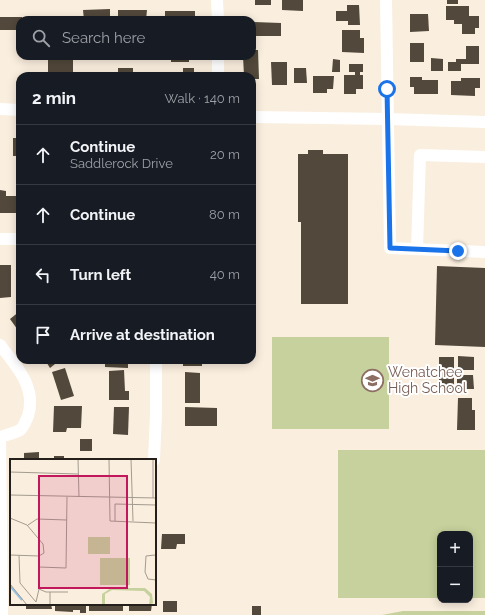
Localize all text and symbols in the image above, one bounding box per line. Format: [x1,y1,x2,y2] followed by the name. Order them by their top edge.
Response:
[16,16,256,60] search box
[30,27,52,49] icon: search
[62,29,145,47] text: Search here
[378,80,396,98] route start
[32,88,76,108] text: 2 min
[165,91,240,106] text: Walk · 140 m
[70,138,135,156] text: Continue
[32,144,54,166] icon: ahead
[210,147,240,162] text: 20 m
[70,156,173,171] text: Saddlerock Drive
[32,204,54,226] icon: ahead
[70,206,135,224] text: Continue
[209,207,240,222] text: 80 m
[449,242,467,260] route end
[32,264,54,286] icon: left
[70,266,131,284] text: Turn left
[210,267,240,282] text: 40 m
[32,324,54,346] icon: arrive
[70,326,215,344] text: Arrive at destination
[388,364,467,396] place label: Wenatchee High School
[359,367,385,393] school or university icon: Wenatchee High School
[10,459,156,605] inset map
[437,531,473,603] map controls
[437,531,473,567] button: +
[437,567,473,603] button: −

